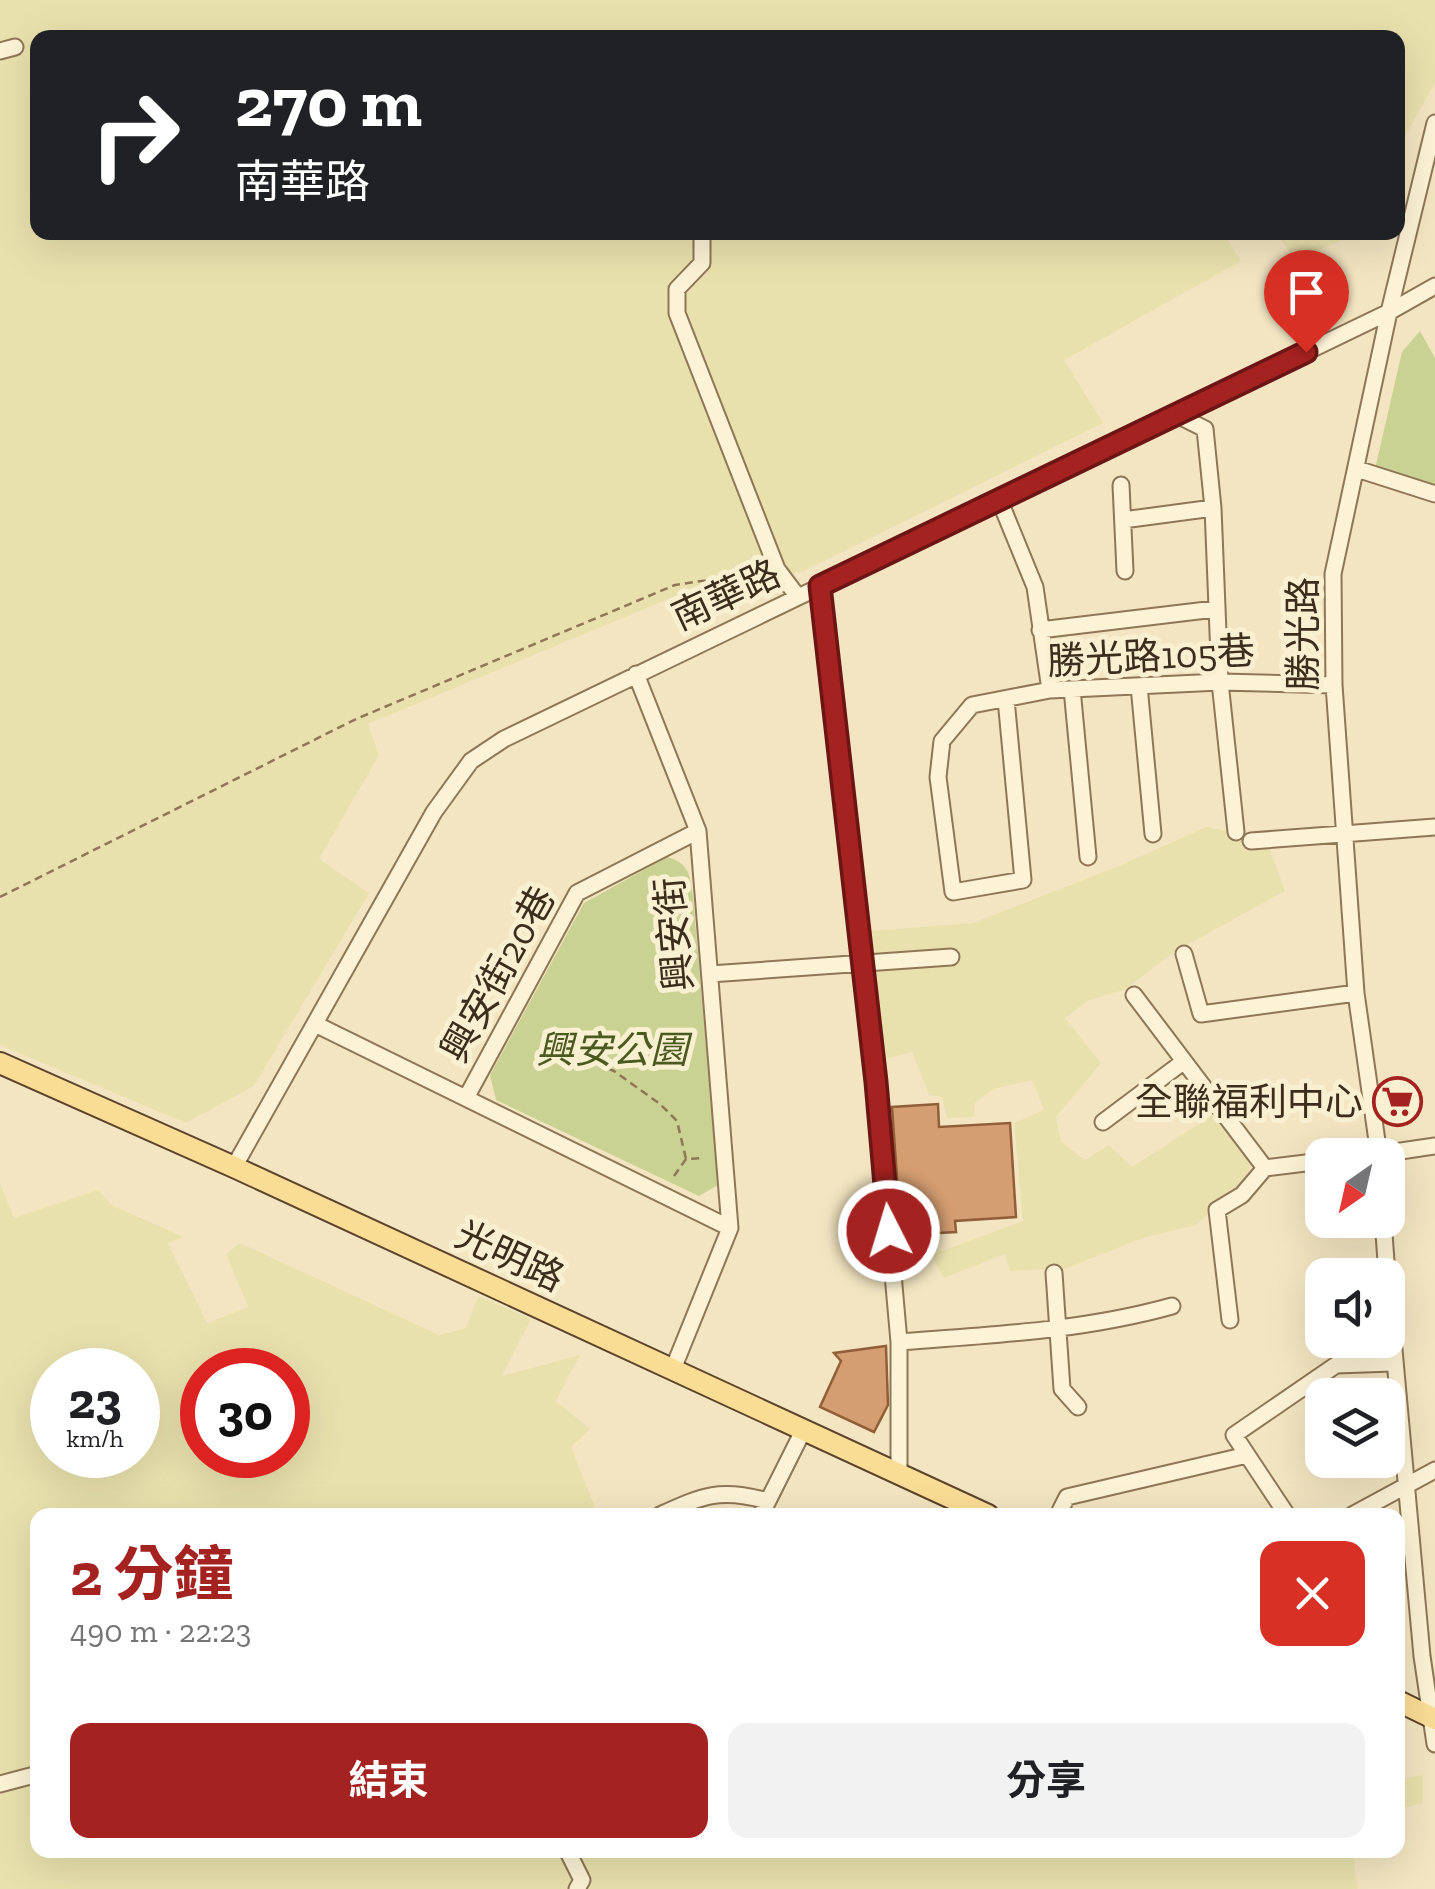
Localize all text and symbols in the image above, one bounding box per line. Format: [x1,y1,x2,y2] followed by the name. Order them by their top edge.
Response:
[235,60,422,144] text: 270 m
[70,70,200,200] icon: right
[235,155,370,209] text: 南華路
[1264,250,1349,353] pin
[1279,265,1334,320] icon: arrive
[665,550,787,640] street label: 南華路
[1280,577,1326,691] street label: 勝光路
[1046,628,1256,684] street label: 勝光路105巷
[646,875,702,993] street label: 興安街
[431,878,565,1070] street label: 興安街20巷
[536,1027,693,1073] park label: 興安公園
[1372,1076,1424,1128] supermarket icon: 全聯福利中心
[1135,1079,1363,1125] place label: 全聯福利中心
[1305,1138,1405,1238] north arrow
[1305,1138,1405,1478] map controls
[837,1179,941,1283] position arrow
[449,1211,571,1301] street label: 光明路
[1305,1258,1405,1358] button: sound
[180,1348,310,1478] speed limit sign: 30
[68,1371,122,1431] text: 23
[1305,1378,1405,1478] button: layers
[66,1423,124,1453] text: km/h
[70,1538,233,1610] text: 2 分鐘
[1260,1541,1365,1646] button: close
[70,1612,251,1650] text: 490 m · 22:23
[70,1723,708,1838] button: 結束
[728,1723,1365,1838] button: 分享

